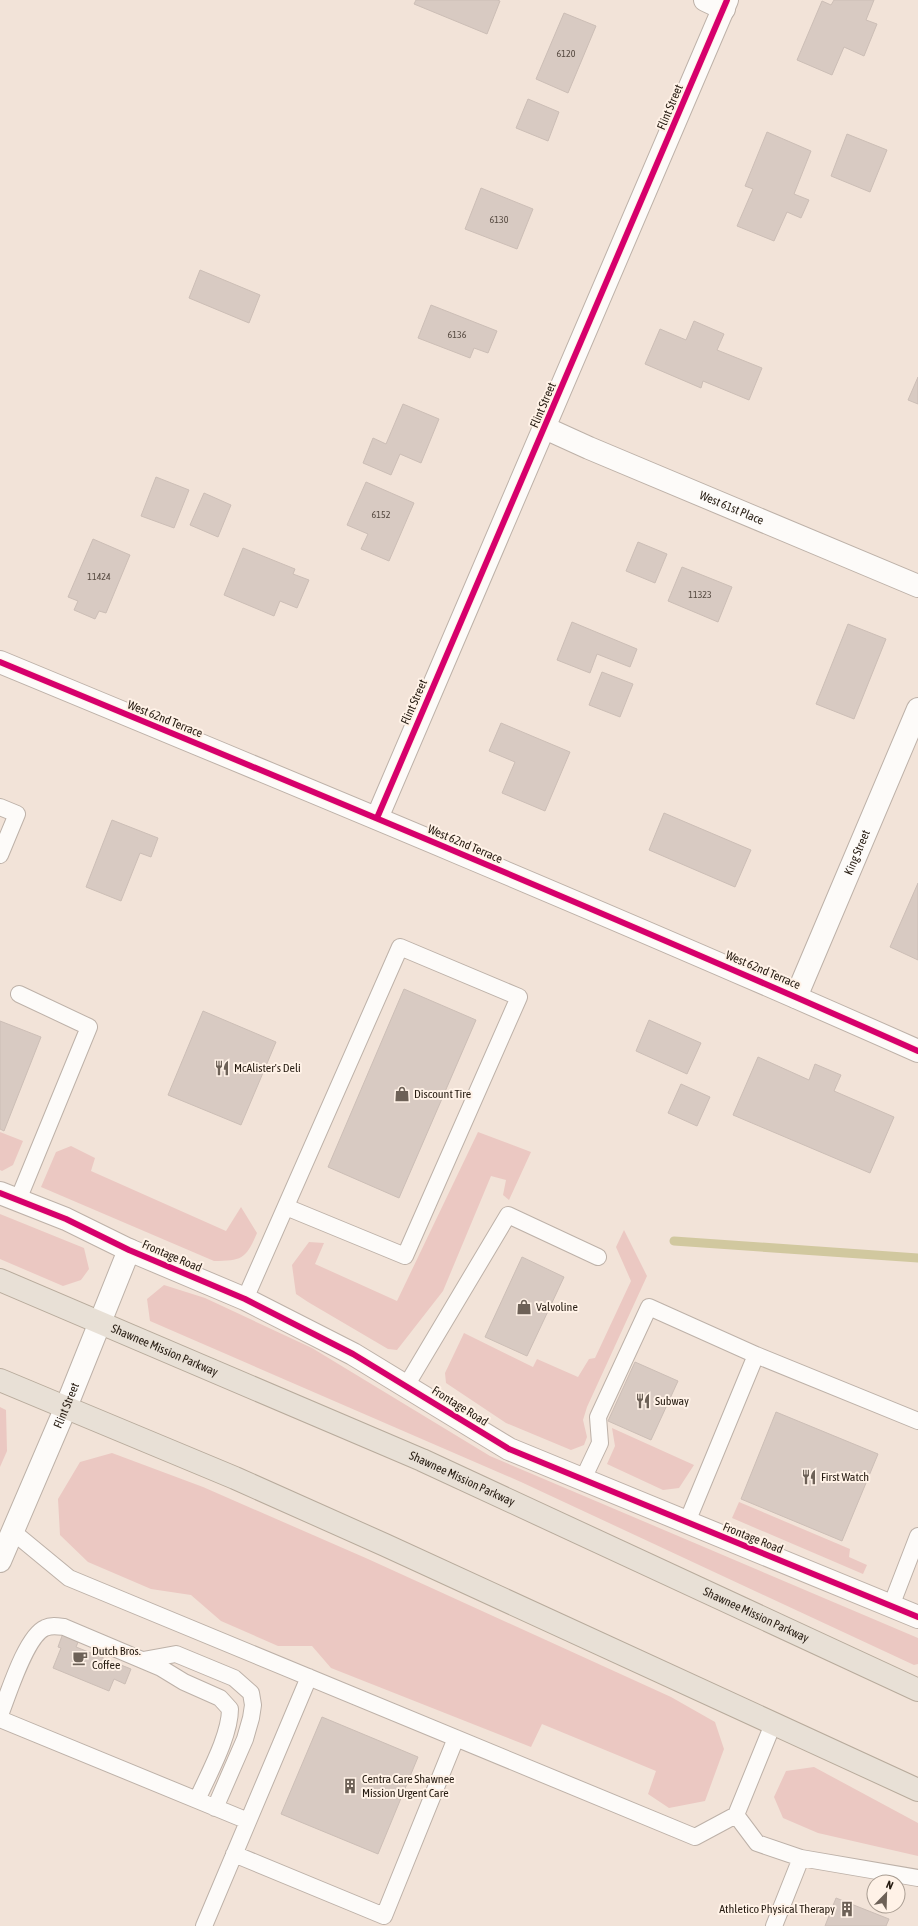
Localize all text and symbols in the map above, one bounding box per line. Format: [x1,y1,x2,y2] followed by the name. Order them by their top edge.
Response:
[557,48,576,59] house number: 6120
[654,82,686,132] street label: Flint Street
[490,214,509,225] house number: 6130
[448,329,467,340] house number: 6136
[527,380,559,430] street label: Flint Street
[697,488,766,528] street label: West 61st Place
[372,509,391,520] house number: 6152
[87,571,111,582] house number: 11424
[688,589,712,600] house number: 11323
[398,677,430,727] street label: Flint Street
[125,698,205,740] street label: West 62nd Terrace
[426,822,504,866] street label: West 62nd Terrace
[841,827,873,877] street label: King Street
[724,948,802,992] street label: West 62nd Terrace
[213,1059,231,1077] restaurant icon: McAlister's Deli
[234,1061,301,1075] place label: McAlister's Deli
[393,1085,411,1103] shop icon: Discount Tire
[414,1087,471,1101] place label: Discount Tire
[140,1237,204,1275] street label: Frontage Road
[515,1298,533,1316] shop icon: Valvoline
[536,1300,578,1314] place label: Valvoline
[109,1321,220,1379] street label: Shawnee Mission Parkway
[51,1380,82,1431] street label: Flint Street
[429,1383,491,1429] street label: Frontage Road
[634,1392,652,1410] restaurant icon: Subway
[655,1394,689,1408] place label: Subway
[407,1448,517,1509] street label: Shawnee Mission Parkway
[800,1468,818,1486] restaurant icon: First Watch
[821,1470,869,1484] place label: First Watch
[721,1520,785,1556] street label: Frontage Road
[701,1584,811,1645] street label: Shawnee Mission Parkway
[92,1644,141,1672] place label: Dutch Bros. Coffee
[71,1649,89,1667] cafe icon: Dutch Bros. Coffee
[362,1772,455,1800] place label: Centra Care Shawnee Mission Urgent Care
[341,1777,359,1795] building icon: Centra Care Shawnee Mission Urgent Care
[866,1874,906,1914] north arrow
[885,1878,895,1892] text: N
[838,1900,856,1918] building icon: Athletico Physical Therapy
[719,1902,835,1916] place label: Athletico Physical Therapy

